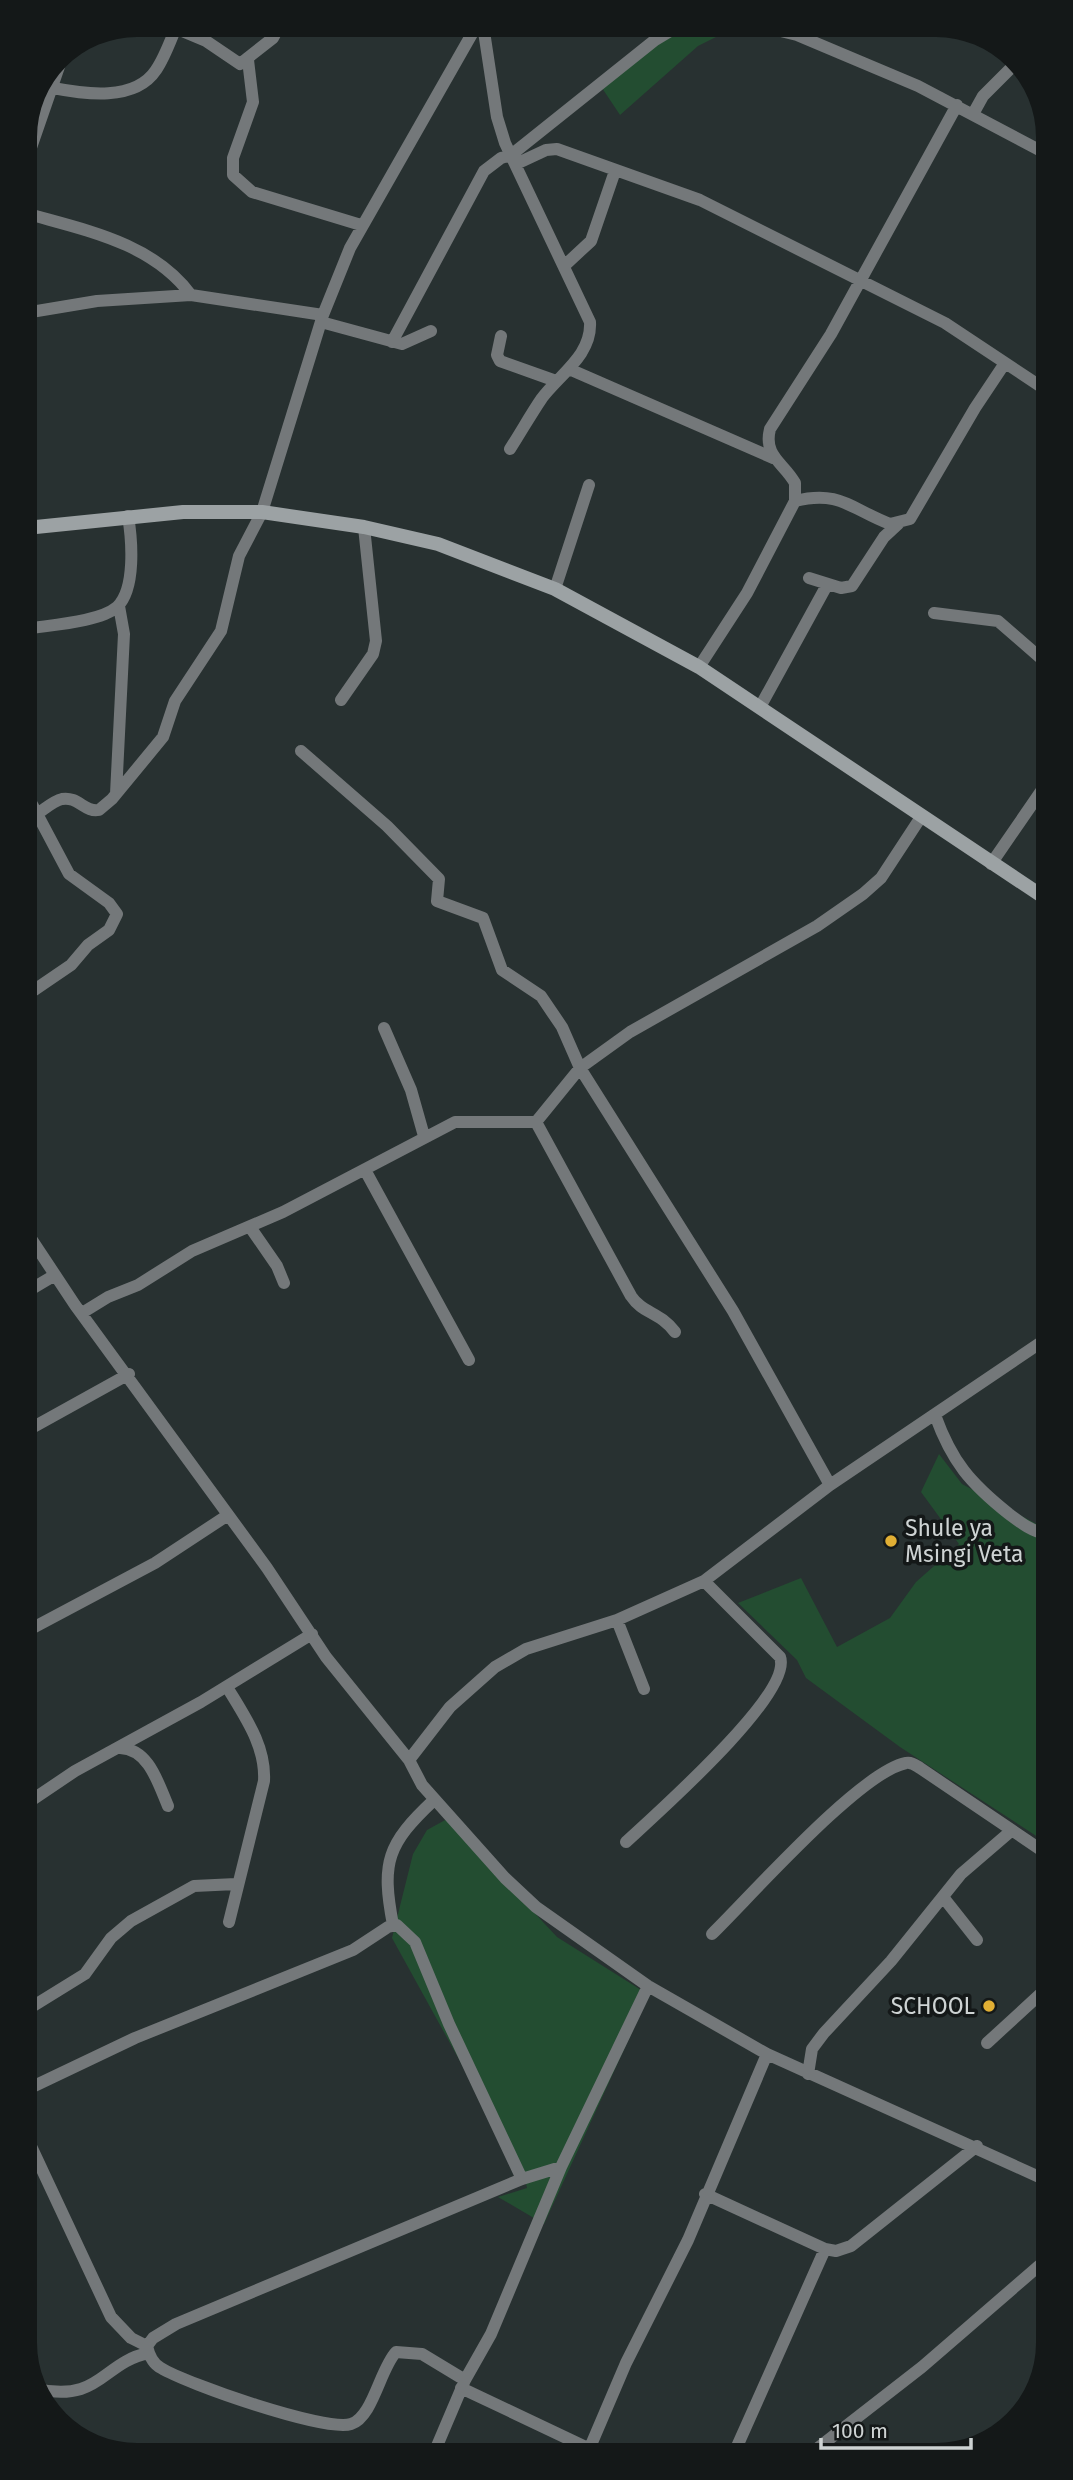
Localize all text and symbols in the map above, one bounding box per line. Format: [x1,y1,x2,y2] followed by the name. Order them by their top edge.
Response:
[905,1514,1024,1568] place label: Shule ya Msingi Veta
[883,1533,899,1549] marker: Shule ya Msingi Veta
[891,1992,975,2020] place label: SCHOOL
[981,1998,997,2014] marker: SCHOOL
[821,2406,972,2450] scale bar
[832,2418,888,2444] text: 100 m

